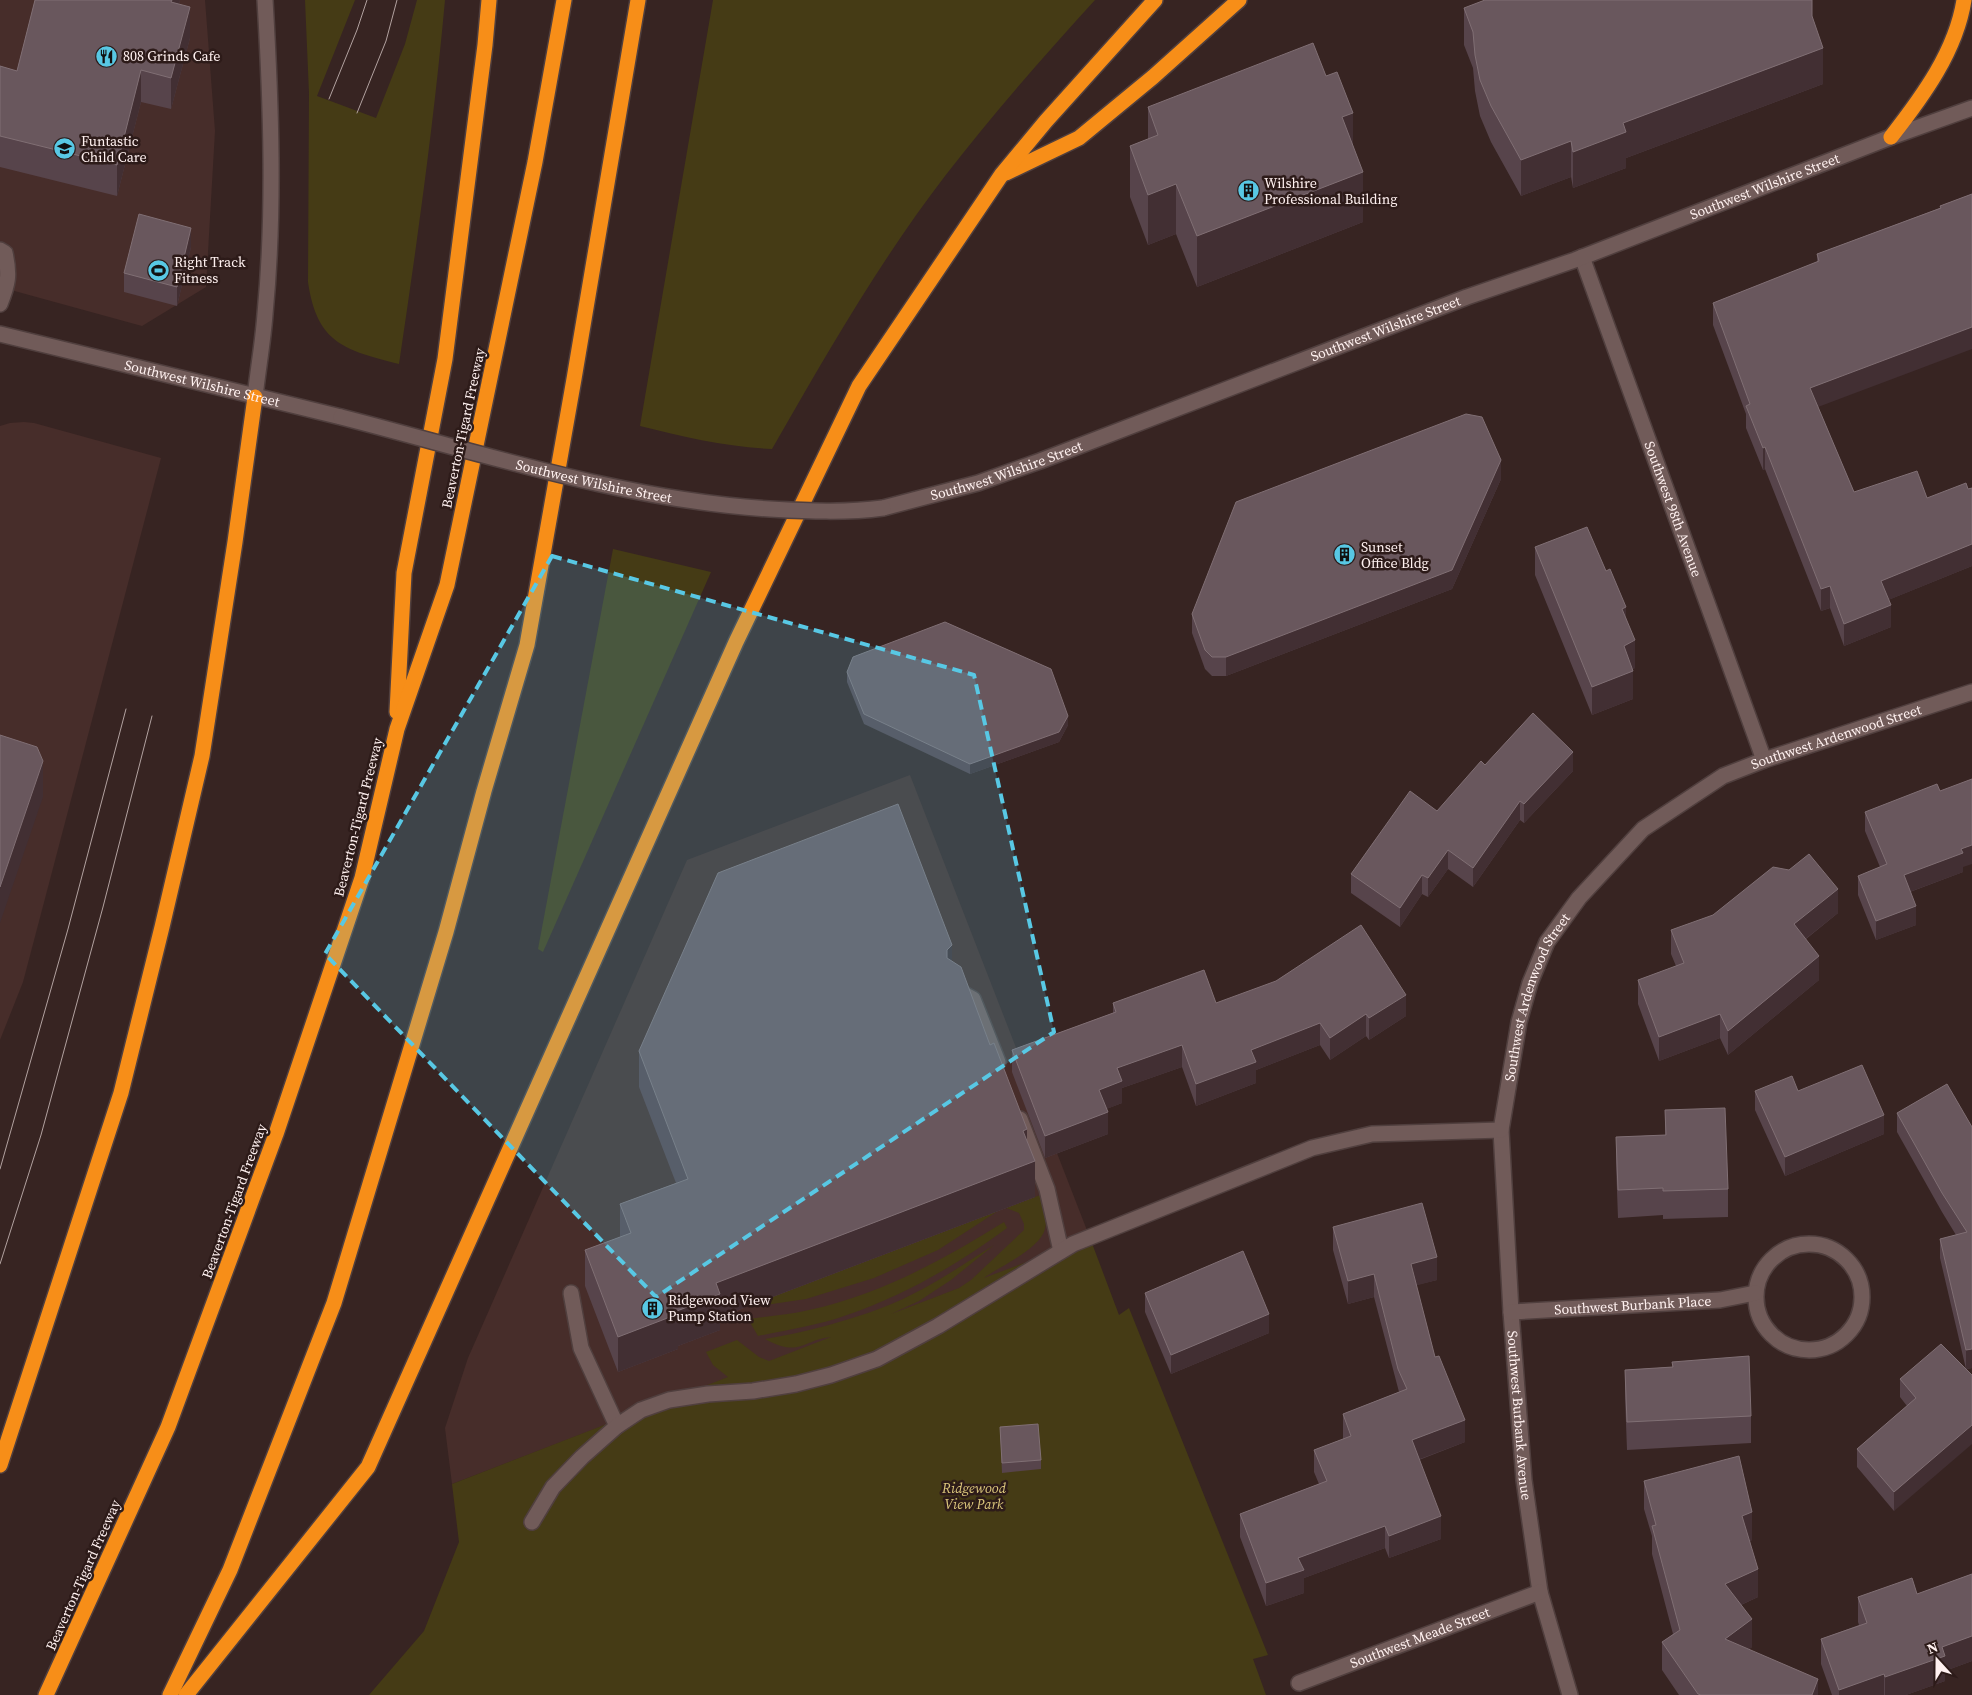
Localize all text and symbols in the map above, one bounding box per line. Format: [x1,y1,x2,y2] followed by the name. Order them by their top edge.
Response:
[95,44,119,68] restaurant icon: 808 Grinds Cafe
[123,46,221,66] place label: 808 Grinds Cafe
[81,131,147,167] place label: Funtastic Child Care
[53,137,77,161] school or university icon: Funtastic Child Care
[1687,148,1843,224] street label: Southwest Wilshire Street
[1264,173,1397,209] place label: Wilshire Professional Building
[1236,179,1260,203] building icon: Wilshire Professional Building
[174,252,246,288] place label: Right Track Fitness
[146,258,170,282] sports icon: Right Track Fitness
[1308,290,1464,366] street label: Southwest Wilshire Street
[436,345,490,510] street label: Beaverton-Tigard Freeway
[122,355,282,412] street label: Southwest Wilshire Street
[928,436,1086,505] street label: Southwest Wilshire Street
[1639,438,1707,580] street label: Southwest 98th Avenue
[514,454,674,508] street label: Southwest Wilshire Street
[1361,537,1429,573] place label: Sunset Office Bldg
[1333,543,1357,567] building icon: Sunset Office Bldg
[1748,699,1924,774] street label: Southwest Ardenwood Street
[329,735,388,899] street label: Beaverton-Tigard Freeway
[1499,909,1575,1083] street label: Southwest Ardenwood Street
[197,1120,272,1281] street label: Beaverton-Tigard Freeway
[668,1290,771,1326] place label: Ridgewood View Pump Station
[1554,1291,1712,1320] street label: Southwest Burbank Place
[640,1296,664,1320] building icon: Ridgewood View Pump Station
[1502,1330,1537,1501] street label: Southwest Burbank Avenue
[941,1478,1007,1514] park label: Ridgewood View Park
[41,1496,126,1654] street label: Beaverton-Tigard Freeway
[1347,1602,1493,1673] street label: Southwest Meade Street
[1912,1635,1962,1685] north arrow
[1924,1637,1941,1659] text: N

